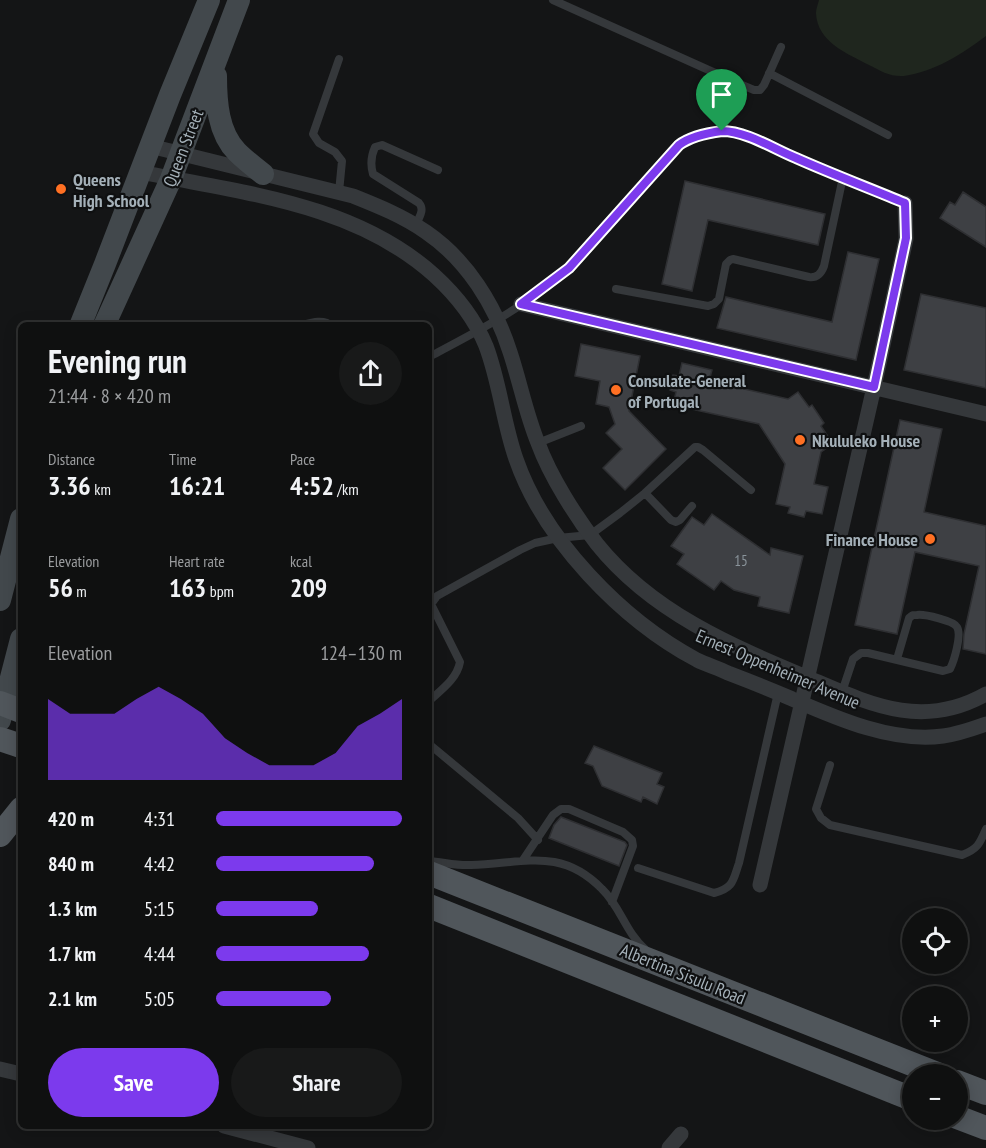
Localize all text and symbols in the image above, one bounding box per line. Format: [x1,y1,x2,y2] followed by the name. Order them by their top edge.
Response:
[696,69,747,131] pin
[705,78,738,111] icon: arrive
[158,106,208,190] street label: Queen Street
[73,168,150,212] place label: Queens High School
[54,182,68,196] marker: Queens High School
[48,339,187,382] text: Evening run
[339,342,402,405] button: share
[628,369,746,413] place label: Consulate-General of Portugal
[48,383,171,409] text: 21:44 · 8 × 420 m
[609,383,623,397] marker: Consulate-General of Portugal
[812,429,921,452] place label: Nkululeko House
[793,433,807,447] marker: Nkululeko House
[48,449,95,469] text: Distance
[169,449,197,469] text: Time
[290,449,315,469] text: Pace
[48,469,91,502] text: 3.36
[169,469,225,502] text: 16:21
[290,469,334,502] text: 4:52
[91,479,111,499] text: km
[334,479,359,499] text: /km
[826,528,918,551] place label: Finance House
[923,532,937,546] marker: Finance House
[48,551,99,571] text: Elevation
[169,551,225,571] text: Heart rate
[290,551,312,571] text: kcal
[734,551,748,570] house number: 15
[48,571,73,604] text: 56
[169,571,206,604] text: 163
[290,571,327,604] text: 209
[73,581,87,601] text: m
[206,581,234,601] text: bpm
[693,624,863,714] street label: Ernest Oppenheimer Avenue
[48,640,112,666] text: Elevation
[320,640,402,666] text: 124–130 m
[48,806,94,832] text: 420 m
[144,806,175,832] text: 4:31
[48,851,94,877] text: 840 m
[144,851,175,877] text: 4:42
[48,896,97,922] text: 1.3 km
[144,896,175,922] text: 5:15
[902,908,968,1130] map controls
[902,908,968,974] button: locate
[617,938,749,1010] street label: Albertina Sisulu Road
[48,941,96,967] text: 1.7 km
[144,941,175,967] text: 4:44
[48,986,97,1012] text: 2.1 km
[144,986,175,1012] text: 5:05
[902,986,968,1052] button: +
[48,1048,219,1117] button: Save
[231,1048,402,1117] button: Share
[902,1064,968,1130] button: −

